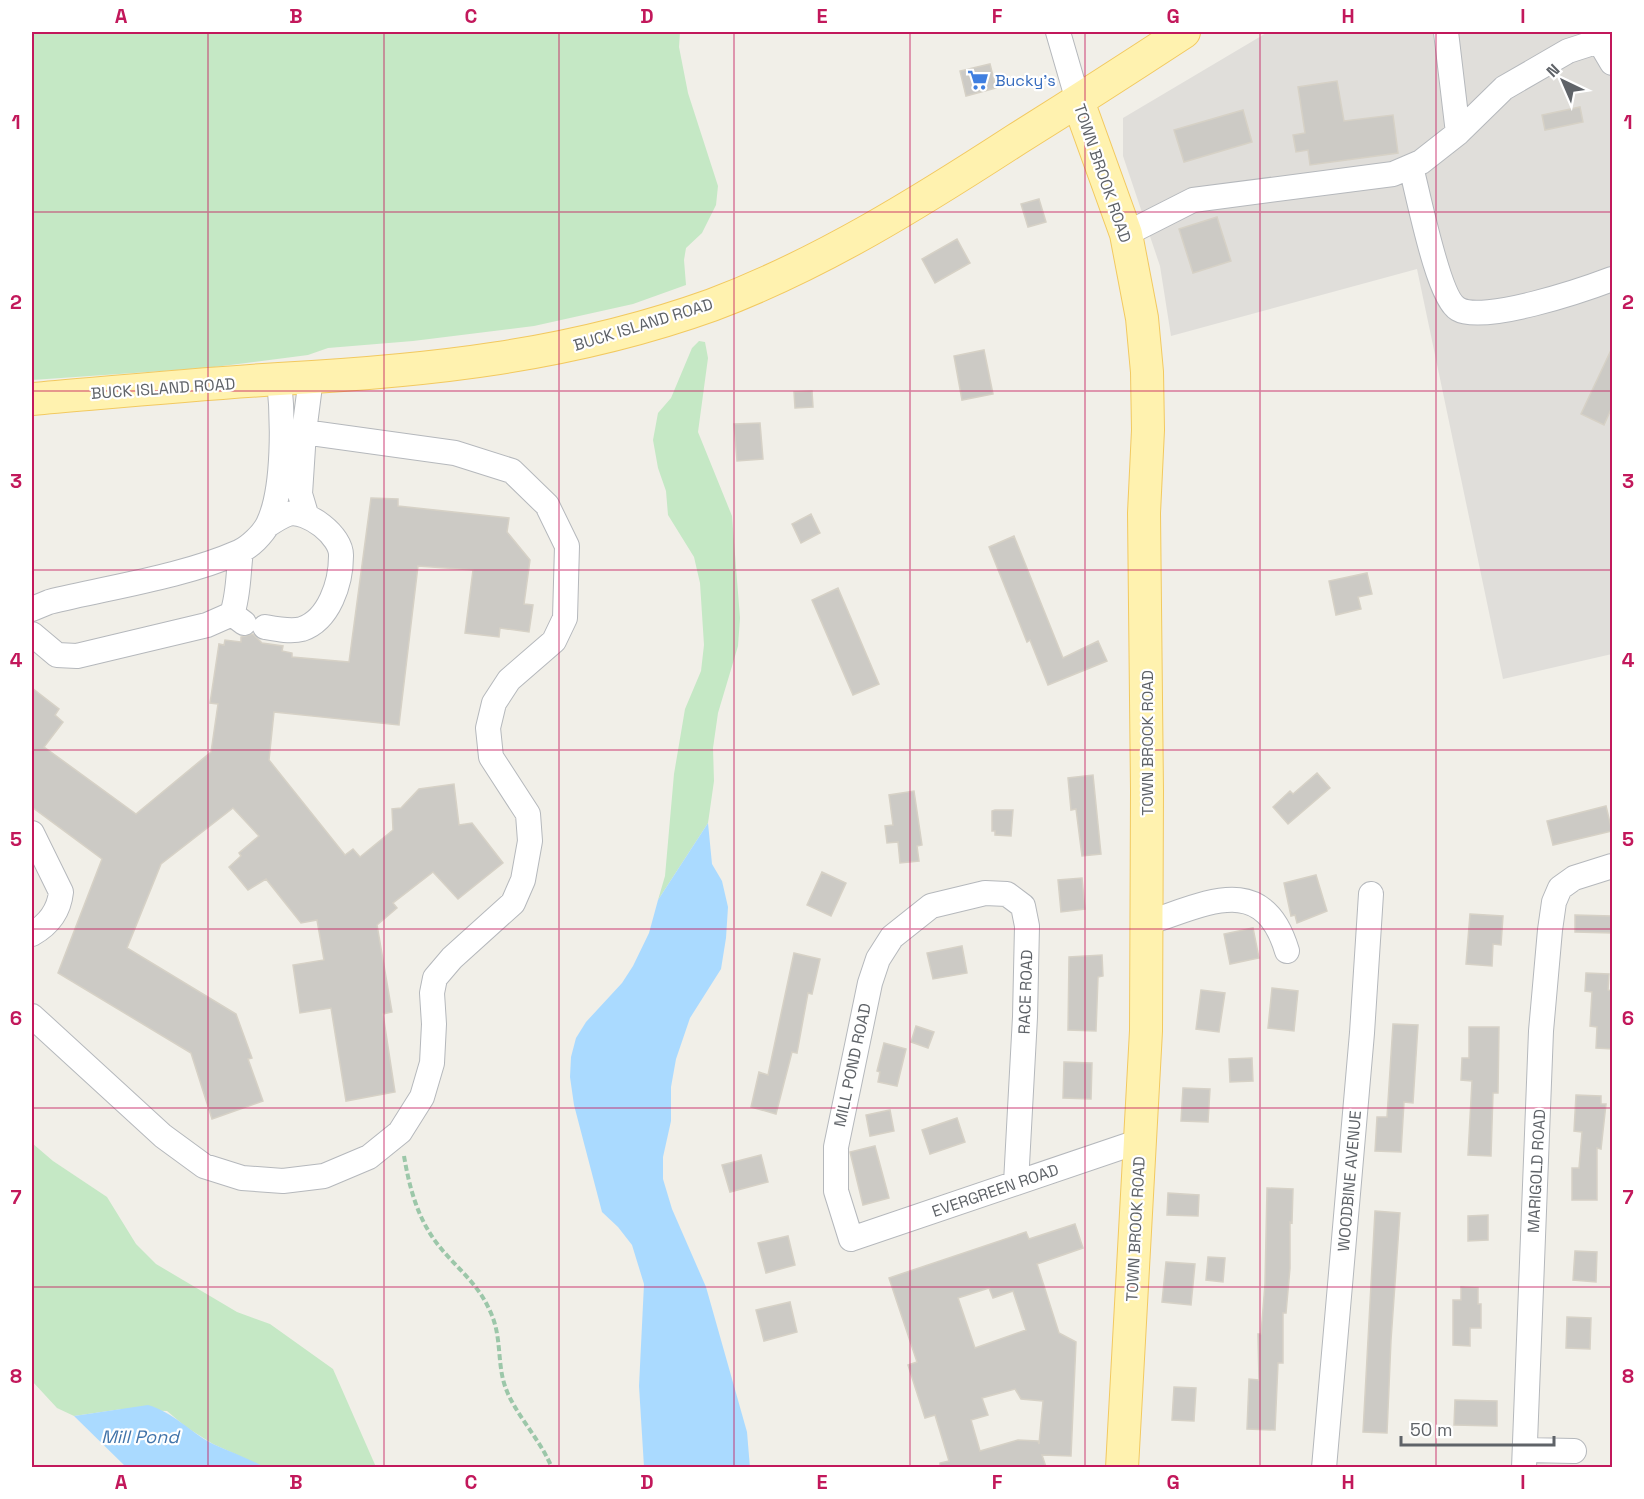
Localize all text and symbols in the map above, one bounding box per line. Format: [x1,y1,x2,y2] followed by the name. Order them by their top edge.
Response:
[115,3,128,29] text: A
[289,3,303,29] text: B
[465,3,478,29] text: C
[640,3,654,29] text: D
[816,3,828,29] text: E
[992,3,1003,29] text: F
[1166,3,1180,29] text: G
[1341,3,1355,29] text: H
[1520,3,1526,29] text: I
[1533,51,1593,111] north arrow
[1542,59,1564,82] text: N
[966,68,990,92] supermarket icon: Bucky's
[995,70,1056,91] place label: Bucky's
[1069,101,1136,245] street label: TOWN BROOK ROAD
[11,109,21,135] text: 1
[1623,109,1633,135] text: 1
[10,289,22,315] text: 2
[1622,289,1634,315] text: 2
[571,293,715,356] street label: BUCK ISLAND ROAD
[90,373,236,404] street label: BUCK ISLAND ROAD
[10,468,22,494] text: 3
[1622,468,1634,494] text: 3
[10,647,23,673] text: 4
[1622,647,1635,673] text: 4
[1137,670,1158,816] street label: TOWN BROOK ROAD
[10,826,22,852] text: 5
[1622,826,1634,852] text: 5
[1014,949,1037,1035] street label: RACE ROAD
[829,1001,876,1129] street label: MILL POND ROAD
[10,1005,22,1031] text: 6
[1622,1005,1634,1031] text: 6
[1523,1109,1550,1233] street label: MARIGOLD ROAD
[1333,1110,1366,1252] street label: WOODBINE AVENUE
[1121,1156,1150,1302] street label: TOWN BROOK ROAD
[929,1159,1061,1222] street label: EVERGREEN ROAD
[10,1184,22,1210] text: 7
[1622,1184,1634,1210] text: 7
[10,1363,22,1389] text: 8
[1622,1363,1634,1389] text: 8
[1401,1409,1554,1447] scale bar
[1410,1418,1452,1441] text: 50 m
[101,1425,181,1448] water label: Mill Pond
[115,1469,128,1495] text: A
[289,1469,303,1495] text: B
[465,1469,478,1495] text: C
[640,1469,654,1495] text: D
[816,1469,828,1495] text: E
[992,1469,1003,1495] text: F
[1166,1469,1180,1495] text: G
[1341,1469,1355,1495] text: H
[1520,1469,1526,1495] text: I

